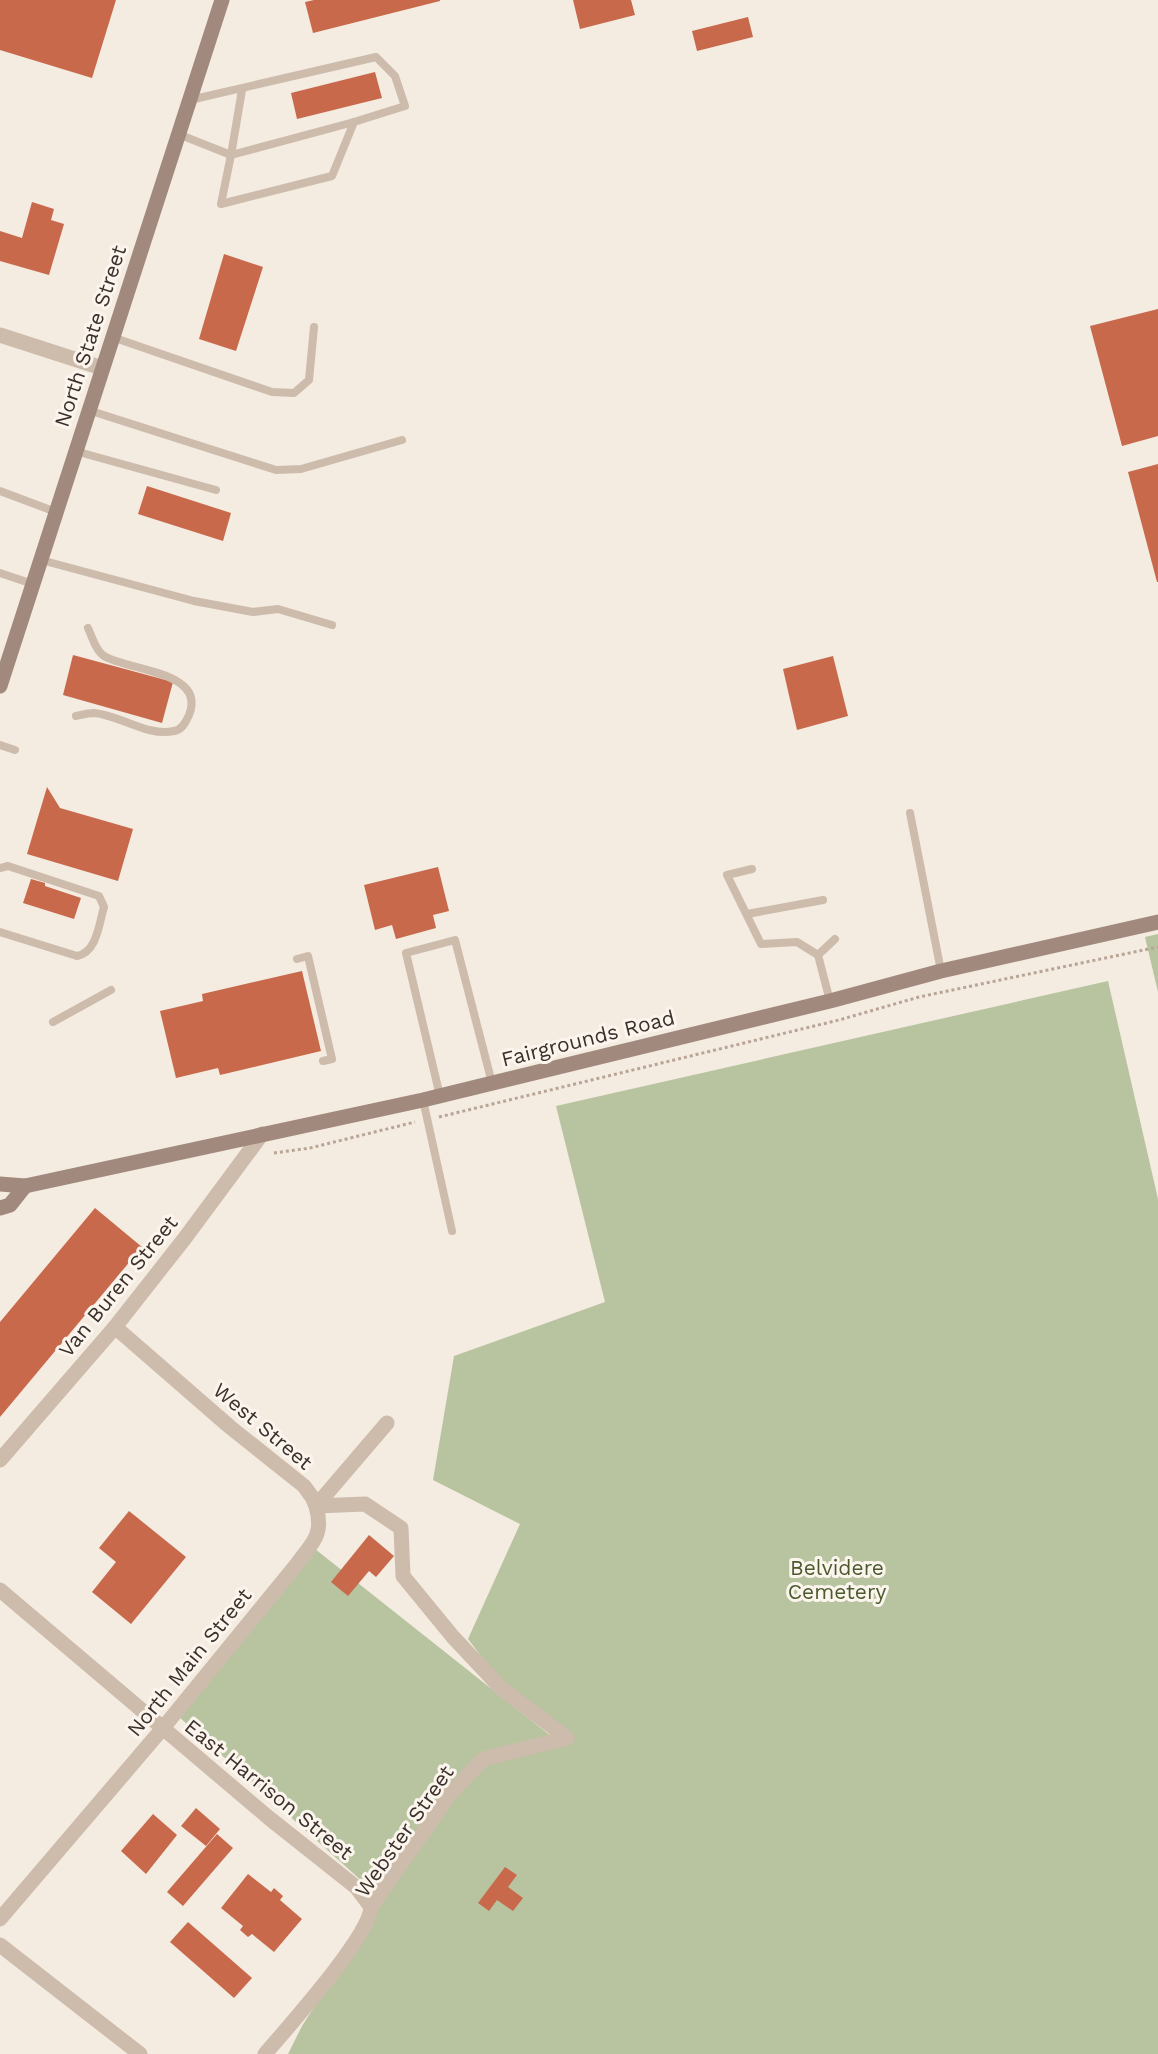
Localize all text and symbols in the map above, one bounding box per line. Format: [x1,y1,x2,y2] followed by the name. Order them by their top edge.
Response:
[49,242,131,430] street label: North State Street
[499,1004,677,1072] street label: Fairgrounds Road
[53,1210,183,1362] street label: Van Buren Street
[208,1377,318,1475] street label: West Street
[788,1555,886,1604] park label: Belvidere Cemetery
[122,1583,257,1741] street label: North Main Street
[180,1713,358,1865] street label: East Harrison Street
[349,1760,459,1902] street label: Webster Street

